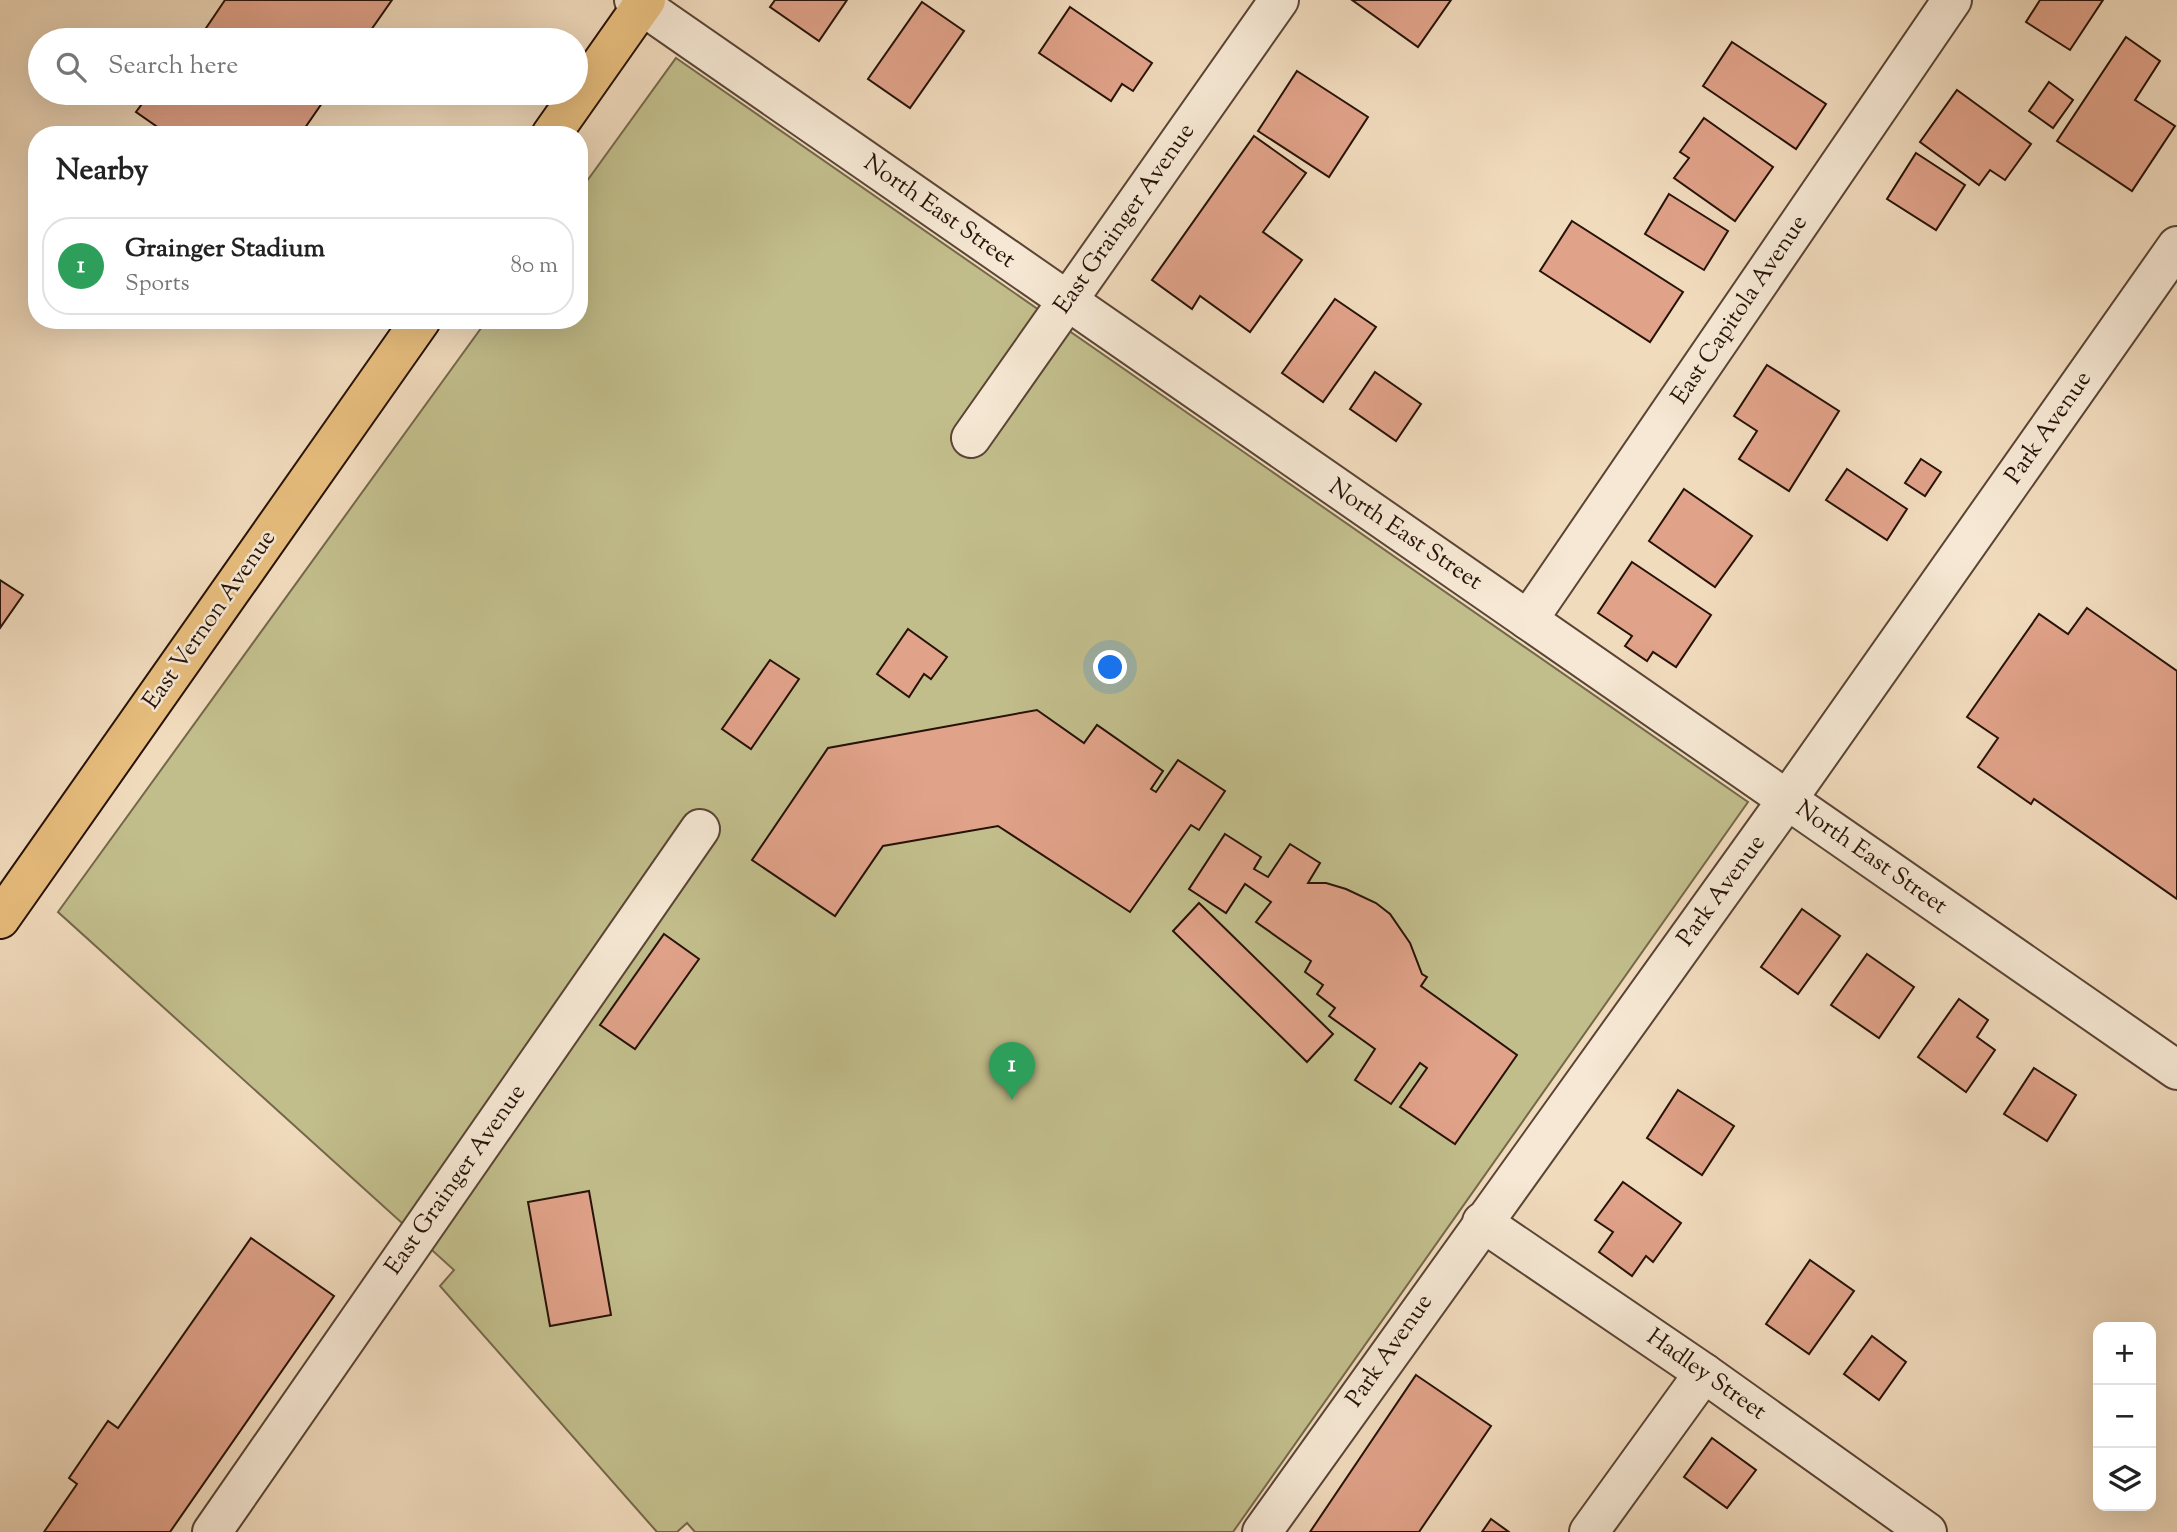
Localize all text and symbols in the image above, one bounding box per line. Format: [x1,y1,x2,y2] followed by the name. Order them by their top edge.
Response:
[28,28,588,105] search box
[52,48,90,86] icon: search
[108,48,238,85] text: Search here
[1046,117,1204,321] street label: East Grainger Avenue
[856,147,1022,277] street label: North East Street
[56,150,148,193] text: Nearby
[1664,208,1816,412] street label: East Capitola Avenue
[125,231,325,268] text: Grainger Stadium
[77,250,85,283] text: 1
[510,250,558,283] text: 80 m
[125,268,190,301] text: Sports
[1997,365,2101,491] street label: Park Avenue
[1321,471,1489,599] street label: North East Street
[135,523,285,717] street label: East Vernon Avenue
[1093,650,1127,684] your location
[1788,793,1954,923] street label: North East Street
[1670,828,1774,954] street label: Park Avenue
[989,1042,1035,1100] pin: 1
[377,1078,535,1282] street label: East Grainger Avenue
[1338,1288,1442,1414] street label: Park Avenue
[1639,1321,1773,1429] street label: Hadley Street
[2093,1322,2156,1511] map controls
[2093,1322,2156,1385] button: +
[2093,1385,2156,1448] button: −
[2093,1448,2156,1511] button: layers

